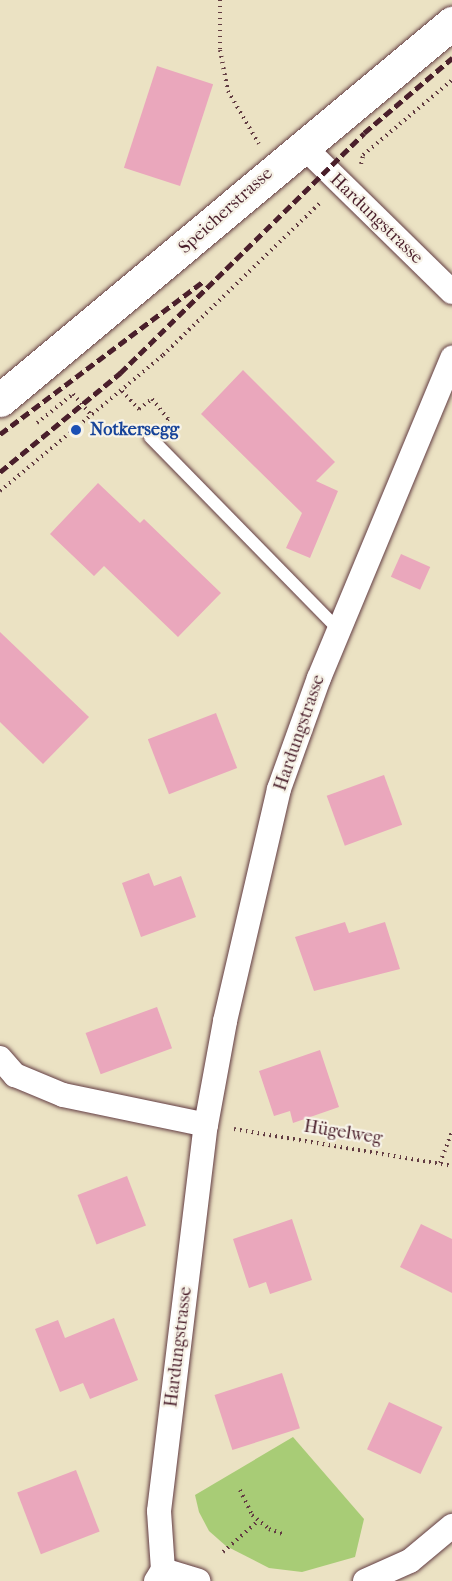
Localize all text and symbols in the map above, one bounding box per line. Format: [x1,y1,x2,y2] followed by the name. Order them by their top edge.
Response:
[175,163,277,259] street label: Speicherstrasse
[325,169,427,269] street label: Hardungstrasse
[90,419,179,441] place label: Notkersegg
[67,421,85,439] marker: Notkersegg
[270,672,330,794] street label: Hardungstrasse
[302,1116,384,1150] street label: Hügelweg
[161,1286,197,1408] street label: Hardungstrasse

